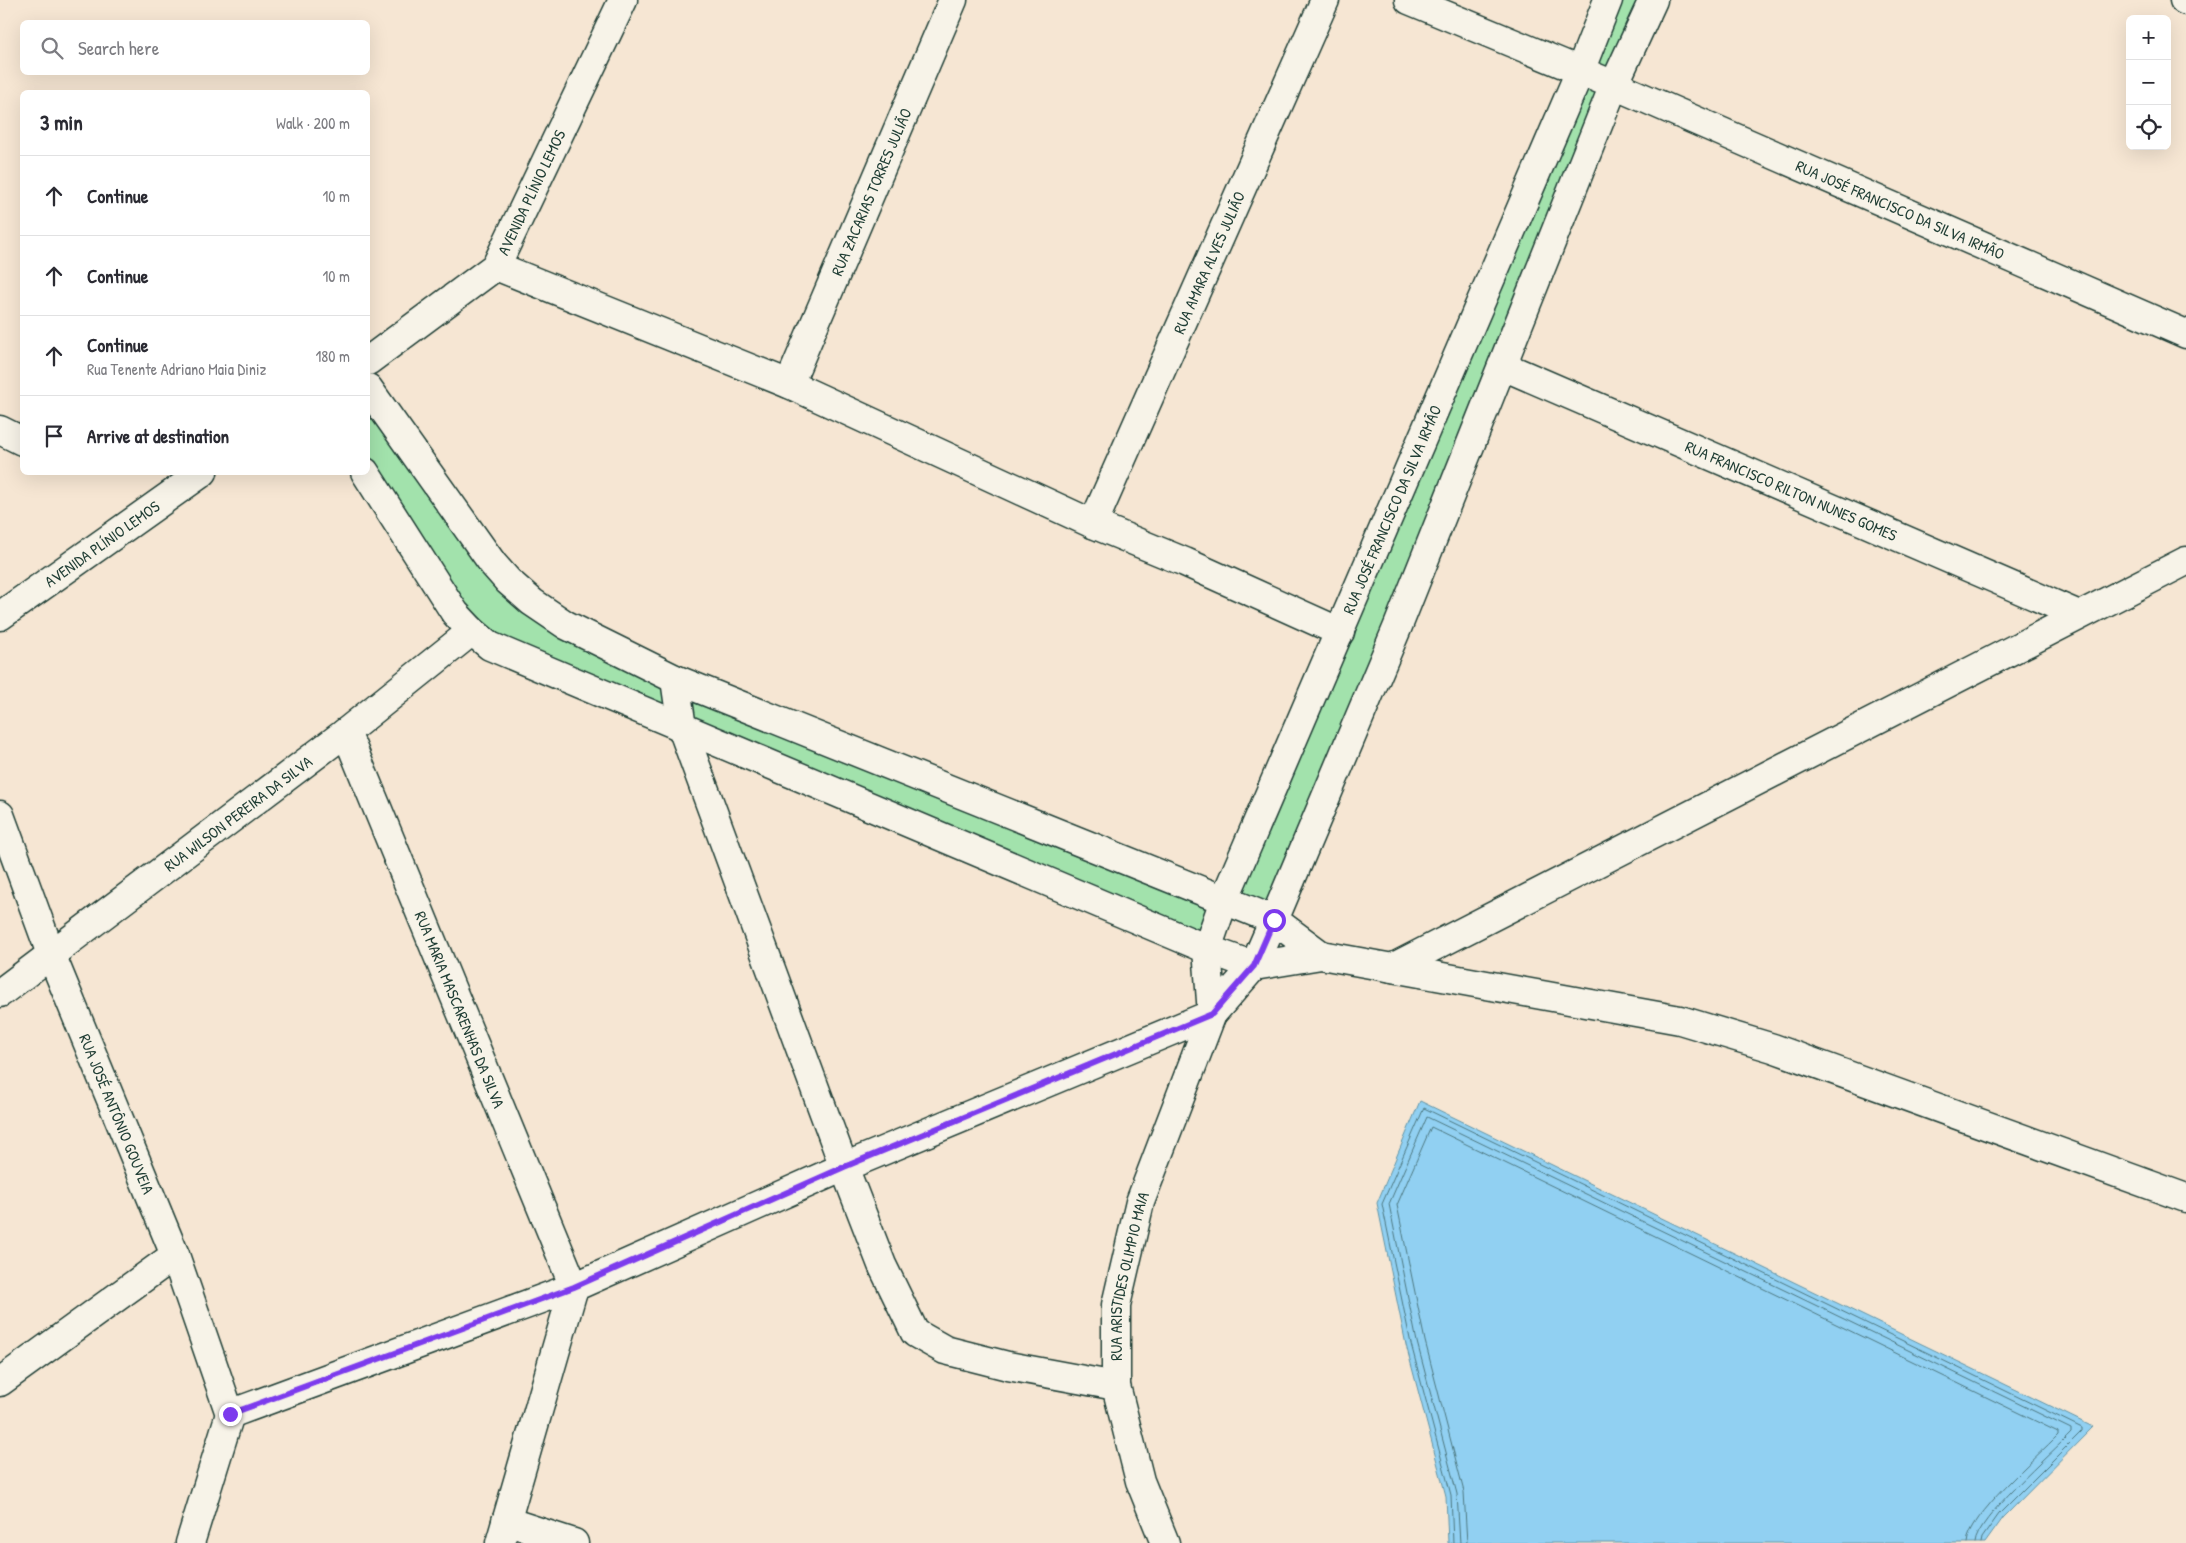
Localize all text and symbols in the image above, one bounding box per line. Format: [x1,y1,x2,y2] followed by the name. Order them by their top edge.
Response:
[2126,15,2171,150] map controls
[2126,15,2171,60] button: +
[20,20,370,75] search box
[38,34,66,62] icon: search
[78,35,159,61] text: Search here
[2126,60,2171,105] button: −
[826,105,917,279] street label: RUA ZACARIAS TORRES JULIÃO
[2126,105,2171,150] button: locate
[40,108,83,137] text: 3 min
[276,112,350,134] text: Walk · 200 m
[492,125,571,259] street label: AVENIDA PLÍNIO LEMOS
[1792,154,2008,265] street label: RUA JOSÉ FRANCISCO DA SILVA IRMÃO
[40,182,68,210] icon: ahead
[87,183,148,209] text: Continue
[322,185,350,207] text: 10 m
[1168,188,1250,337] street label: RUA AMARA ALVES JULIÃO
[40,262,68,290] icon: ahead
[87,263,148,289] text: Continue
[322,265,350,287] text: 10 m
[87,332,148,358] text: Continue
[40,342,68,370] icon: ahead
[316,345,350,367] text: 180 m
[87,358,266,380] text: Rua Tenente Adriano Maia Diniz
[1337,402,1446,617] street label: RUA JOSÉ FRANCISCO DA SILVA IRMÃO
[40,422,68,450] icon: arrive
[87,423,229,449] text: Arrive at destination
[1682,435,1901,546] street label: RUA FRANCISCO RILTON NUNES GOMES
[40,495,164,592] street label: AVENIDA PLÍNIO LEMOS
[159,750,317,877] street label: RUA WILSON PEREIRA DA SILVA
[410,908,510,1111] street label: RUA MARIA MASCARENHAS DA SILVA
[1263,909,1286,932] route start
[74,1031,160,1197] street label: RUA JOSÉ ANTÔNIO GOUVEIA
[1105,1188,1154,1361] street label: RUA ARISTIDES OLIMPIO MAIA
[219,1403,242,1426] route end

